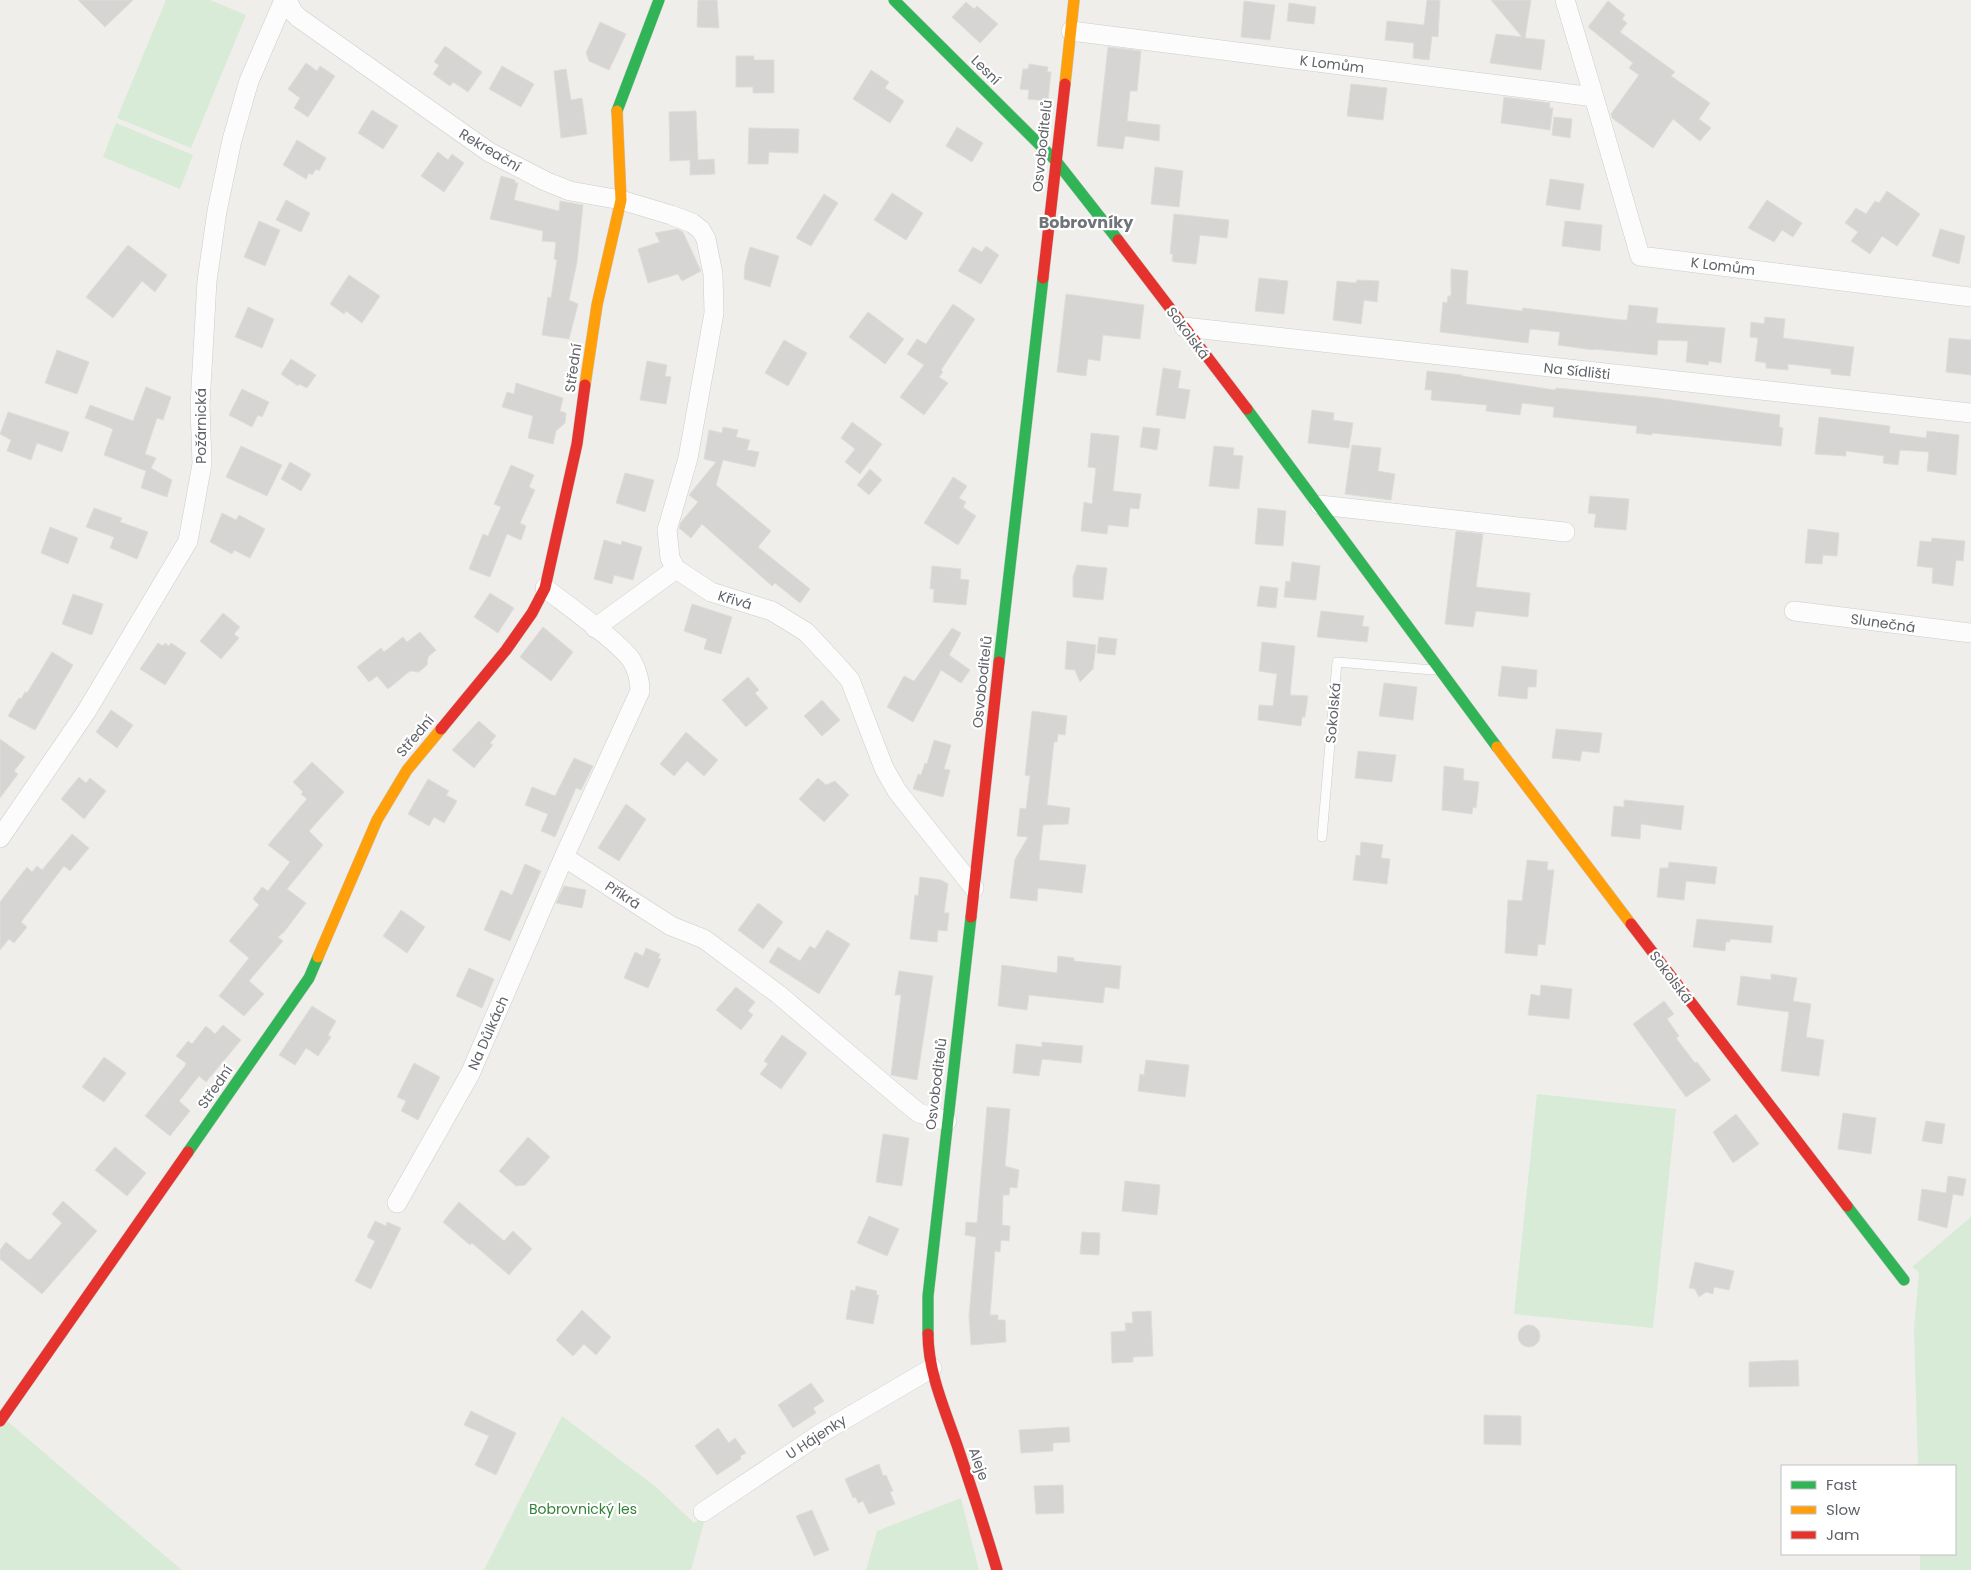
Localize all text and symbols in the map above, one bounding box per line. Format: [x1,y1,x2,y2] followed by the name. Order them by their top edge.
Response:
[1299,50,1365,78] street label: K Lomům
[967,51,1006,90] street label: Lesní
[1027,99,1057,193] street label: Osvoboditelů
[455,124,525,177] street label: Rekreační
[1039,211,1134,234] district label: Bobrovníky
[1690,252,1756,280] street label: K Lomům
[1162,303,1214,363] street label: Sokolská
[560,342,586,394] street label: Střední
[1543,358,1611,384] street label: Na Sídlišti
[191,388,211,464] street label: Požárnická
[716,585,754,615] street label: Křivá
[1849,609,1917,637] street label: Slunečná
[967,635,997,729] street label: Osvoboditelů
[1320,682,1346,744] street label: Sokolská
[392,710,439,761] street label: Střední
[601,876,645,914] street label: Příkrá
[1645,947,1697,1007] street label: Sokolská
[463,993,513,1073] street label: Na Důlkách
[920,1037,952,1131] street label: Osvoboditelů
[193,1061,238,1113] street label: Střední
[782,1410,850,1464] street label: U Hájenky
[964,1445,994,1483] street label: Aleje
[1781,1465,1956,1555] legend
[1826,1474,1857,1495] text: Fast
[529,1499,637,1519] park label: Bobrovnický les
[1826,1499,1861,1520] text: Slow
[1826,1524,1860,1545] text: Jam

